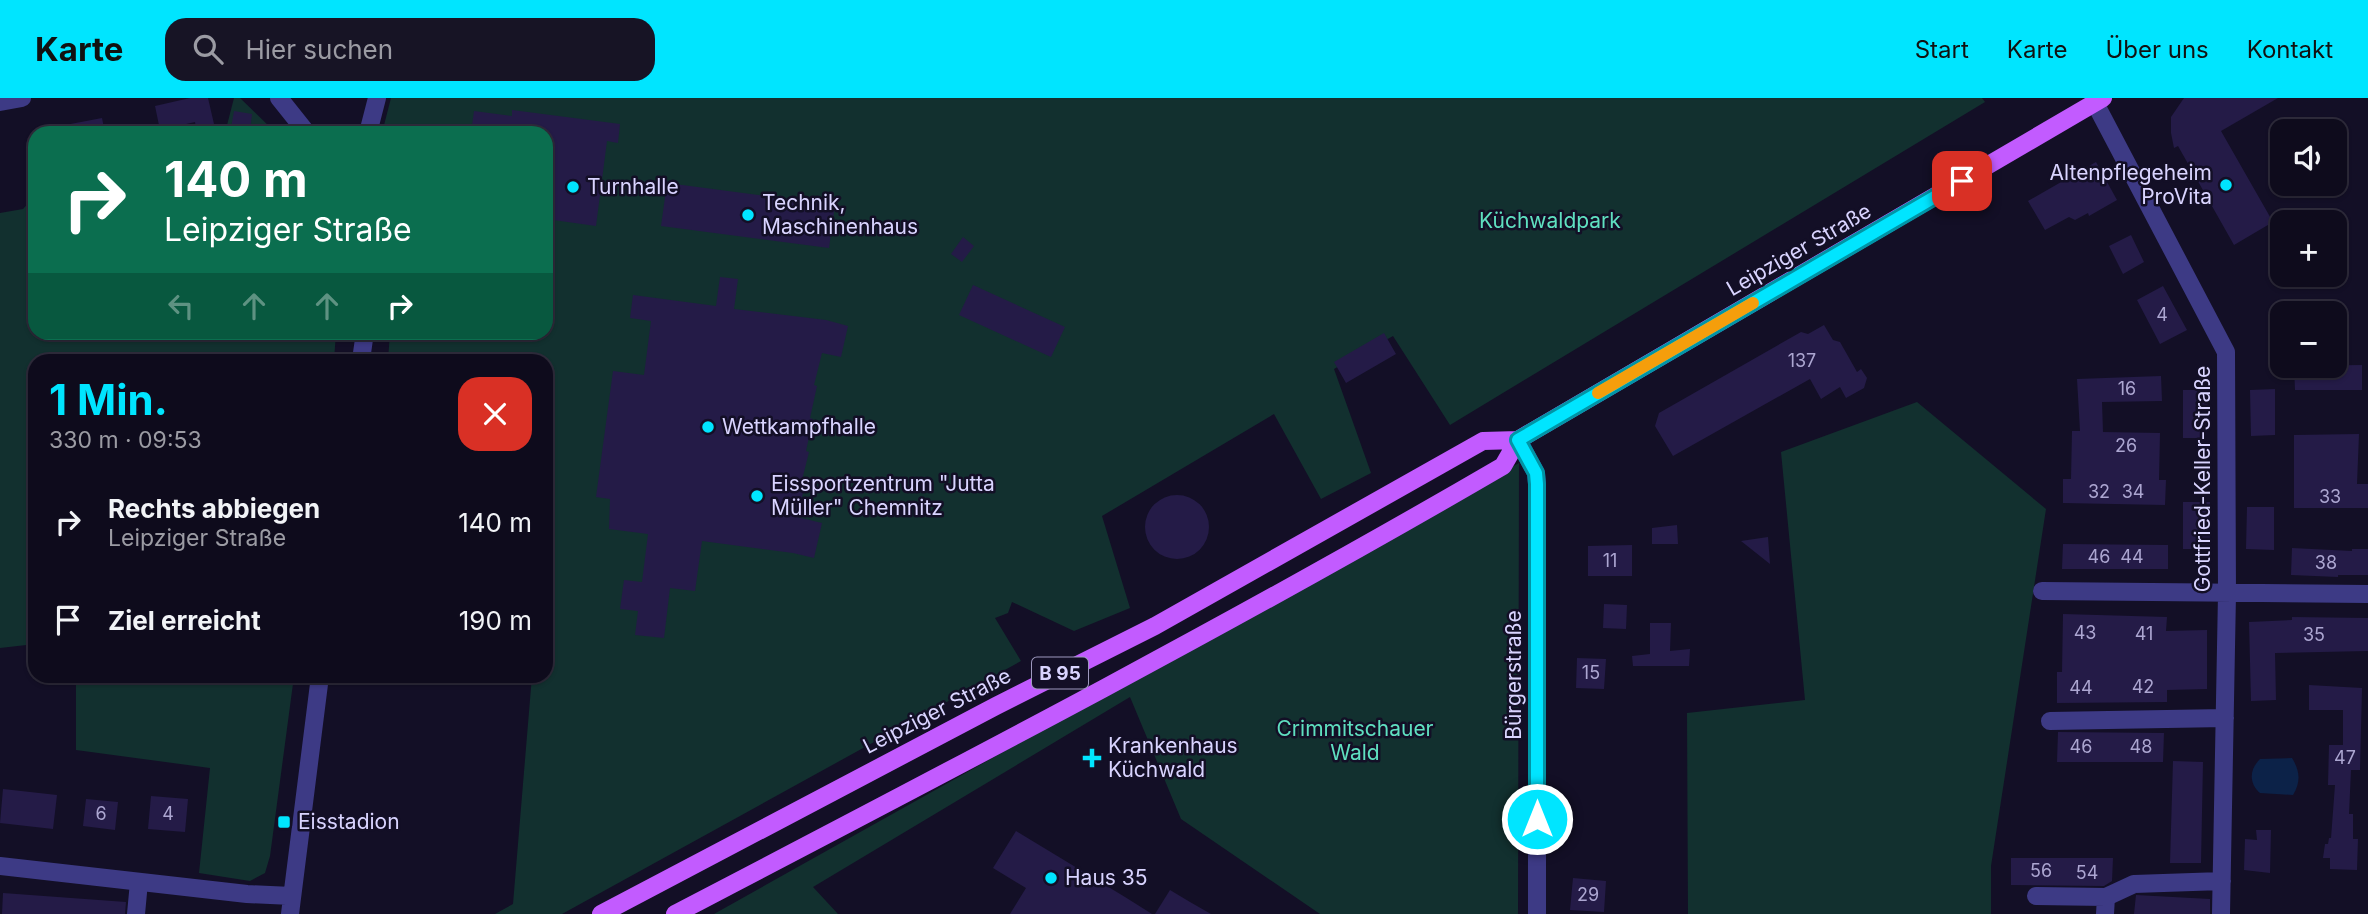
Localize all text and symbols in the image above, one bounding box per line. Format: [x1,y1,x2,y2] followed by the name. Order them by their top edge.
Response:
[165,18,655,81] search box
[35,29,123,69] text: Karte
[189,30,227,68] icon: search
[245,34,393,65] text: Hier suchen
[1915,35,1969,64] text: Start
[2007,35,2067,64] text: Karte
[2105,35,2209,64] text: Über uns
[2247,35,2333,64] text: Kontakt
[2270,119,2347,378] map controls
[2270,119,2347,196] button: sound
[164,150,308,209] text: 140 m
[1932,151,1992,211] pin
[49,154,140,245] icon: right
[2050,160,2212,209] place label: Altenpflegeheim ProVita
[1943,162,1981,200] icon: arrive
[587,174,679,199] place label: Turnhalle
[2218,177,2234,193] marker: Altenpflegeheim ProVita
[565,179,581,195] marker: Turnhalle
[762,190,918,239] place label: Technik, Maschinenhaus
[1722,198,1875,301] street label: Leipziger Straße
[740,207,756,223] marker: Technik, Maschinenhaus
[1479,208,1621,233] park label: Küchwaldpark
[164,210,412,249] text: Leipziger Straße
[2270,210,2347,287] button: +
[162,287,200,325] icon: left
[235,287,273,325] icon: ahead
[308,287,346,325] icon: ahead
[381,287,419,325] icon: right
[2270,301,2347,378] button: −
[2156,304,2168,325] house number: 4
[1788,350,1816,371] house number: 137
[2190,366,2215,592] street label: Gottfried-Keller-Straße
[49,374,168,425] text: 1 Min.
[458,377,532,451] button: close
[2118,378,2136,399] house number: 16
[722,414,876,439] place label: Wettkampfhalle
[700,419,716,435] marker: Wettkampfhalle
[49,426,202,454] text: 330 m · 09:53
[2115,435,2137,456] house number: 26
[771,471,995,520] place label: Eissportzentrum "Jutta Müller" Chemnitz
[2088,481,2110,502] house number: 32
[2122,481,2144,502] house number: 34
[2319,486,2341,507] house number: 33
[749,488,765,504] marker: Eissportzentrum "Jutta Müller" Chemnitz
[108,493,320,524] text: Rechts abbiegen
[49,503,87,541] icon: right
[458,507,532,538] text: 140 m
[108,524,286,552] text: Leipziger Straße
[2088,546,2110,567] house number: 46
[2120,546,2144,567] house number: 44
[1603,550,1617,571] house number: 11
[2315,552,2337,573] house number: 38
[49,601,87,639] icon: arrive
[108,605,261,636] text: Ziel erreicht
[459,605,532,636] text: 190 m
[1501,610,1526,740] street label: Bürgerstraße
[2074,622,2096,643] house number: 43
[2135,623,2153,644] house number: 41
[2303,624,2325,645] house number: 35
[1032,658,1088,688] road number: B 95
[1582,662,1600,683] house number: 15
[859,663,1015,759] street label: Leipziger Straße
[2132,676,2154,697] house number: 42
[2069,677,2093,698] house number: 44
[1276,716,1434,765] park label: Crimmitschauer Wald
[1108,733,1238,782] place label: Krankenhaus Küchwald
[2070,736,2092,757] house number: 46
[2130,736,2152,757] house number: 48
[2334,747,2356,768] house number: 47
[1082,748,1102,768] marker: Krankenhaus Küchwald
[1500,782,1574,856] position arrow
[95,803,107,824] house number: 6
[162,803,174,824] house number: 4
[298,809,400,834] place label: Eisstadion
[276,814,292,830] marker: Eisstadion
[2030,860,2052,881] house number: 56
[2076,862,2098,883] house number: 54
[1065,865,1148,890] place label: Haus 35
[1043,870,1059,886] marker: Haus 35
[1577,884,1599,905] house number: 29

